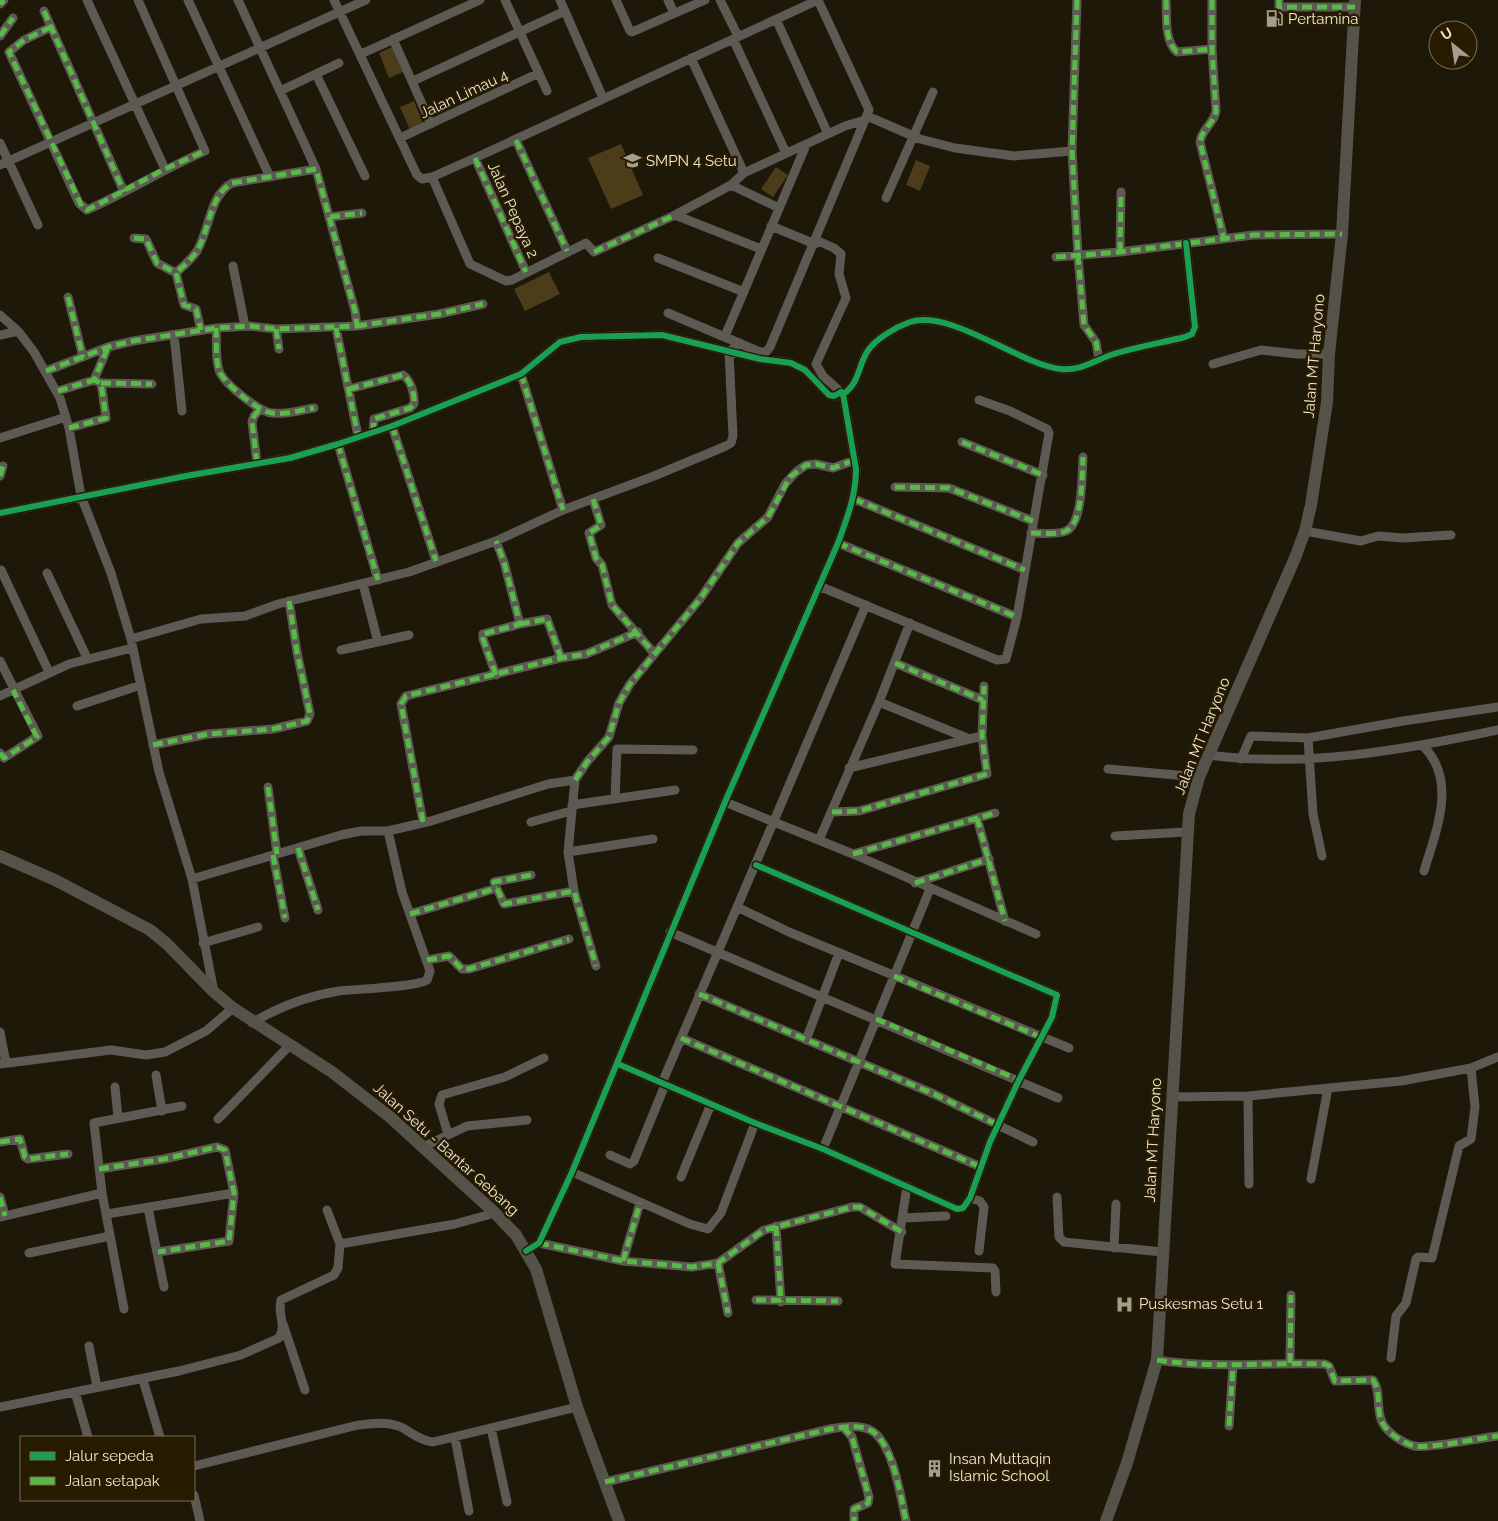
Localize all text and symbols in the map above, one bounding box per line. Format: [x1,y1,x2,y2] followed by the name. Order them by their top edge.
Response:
[1264,9,1284,29] fuel station icon: Pertamina
[1288,10,1358,28] place label: Pertamina
[1428,20,1478,70] north arrow
[1438,24,1455,43] text: U
[417,66,511,122] street label: Jalan Limau 4
[622,151,642,171] school or university icon: SMPN 4 Setu
[646,152,737,170] place label: SMPN 4 Setu
[484,159,542,261] street label: Jalan Pepaya 2
[1300,293,1328,419] street label: Jalan MT Haryono
[1170,675,1234,797] street label: Jalan MT Haryono
[1141,1077,1165,1203] street label: Jalan MT Haryono
[370,1079,522,1219] street label: Jalan Setu - Bantar Gebang
[1115,1294,1135,1314] hospital icon: Puskesmas Setu 1
[1139,1295,1264,1313] place label: Puskesmas Setu 1
[20,1436,195,1501] legend
[65,1447,154,1465] text: Jalur sepeda
[949,1450,1051,1485] place label: Insan Muttaqin Islamic School
[925,1458,945,1478] building icon: Insan Muttaqin Islamic School
[65,1472,160,1490] text: Jalan setapak

